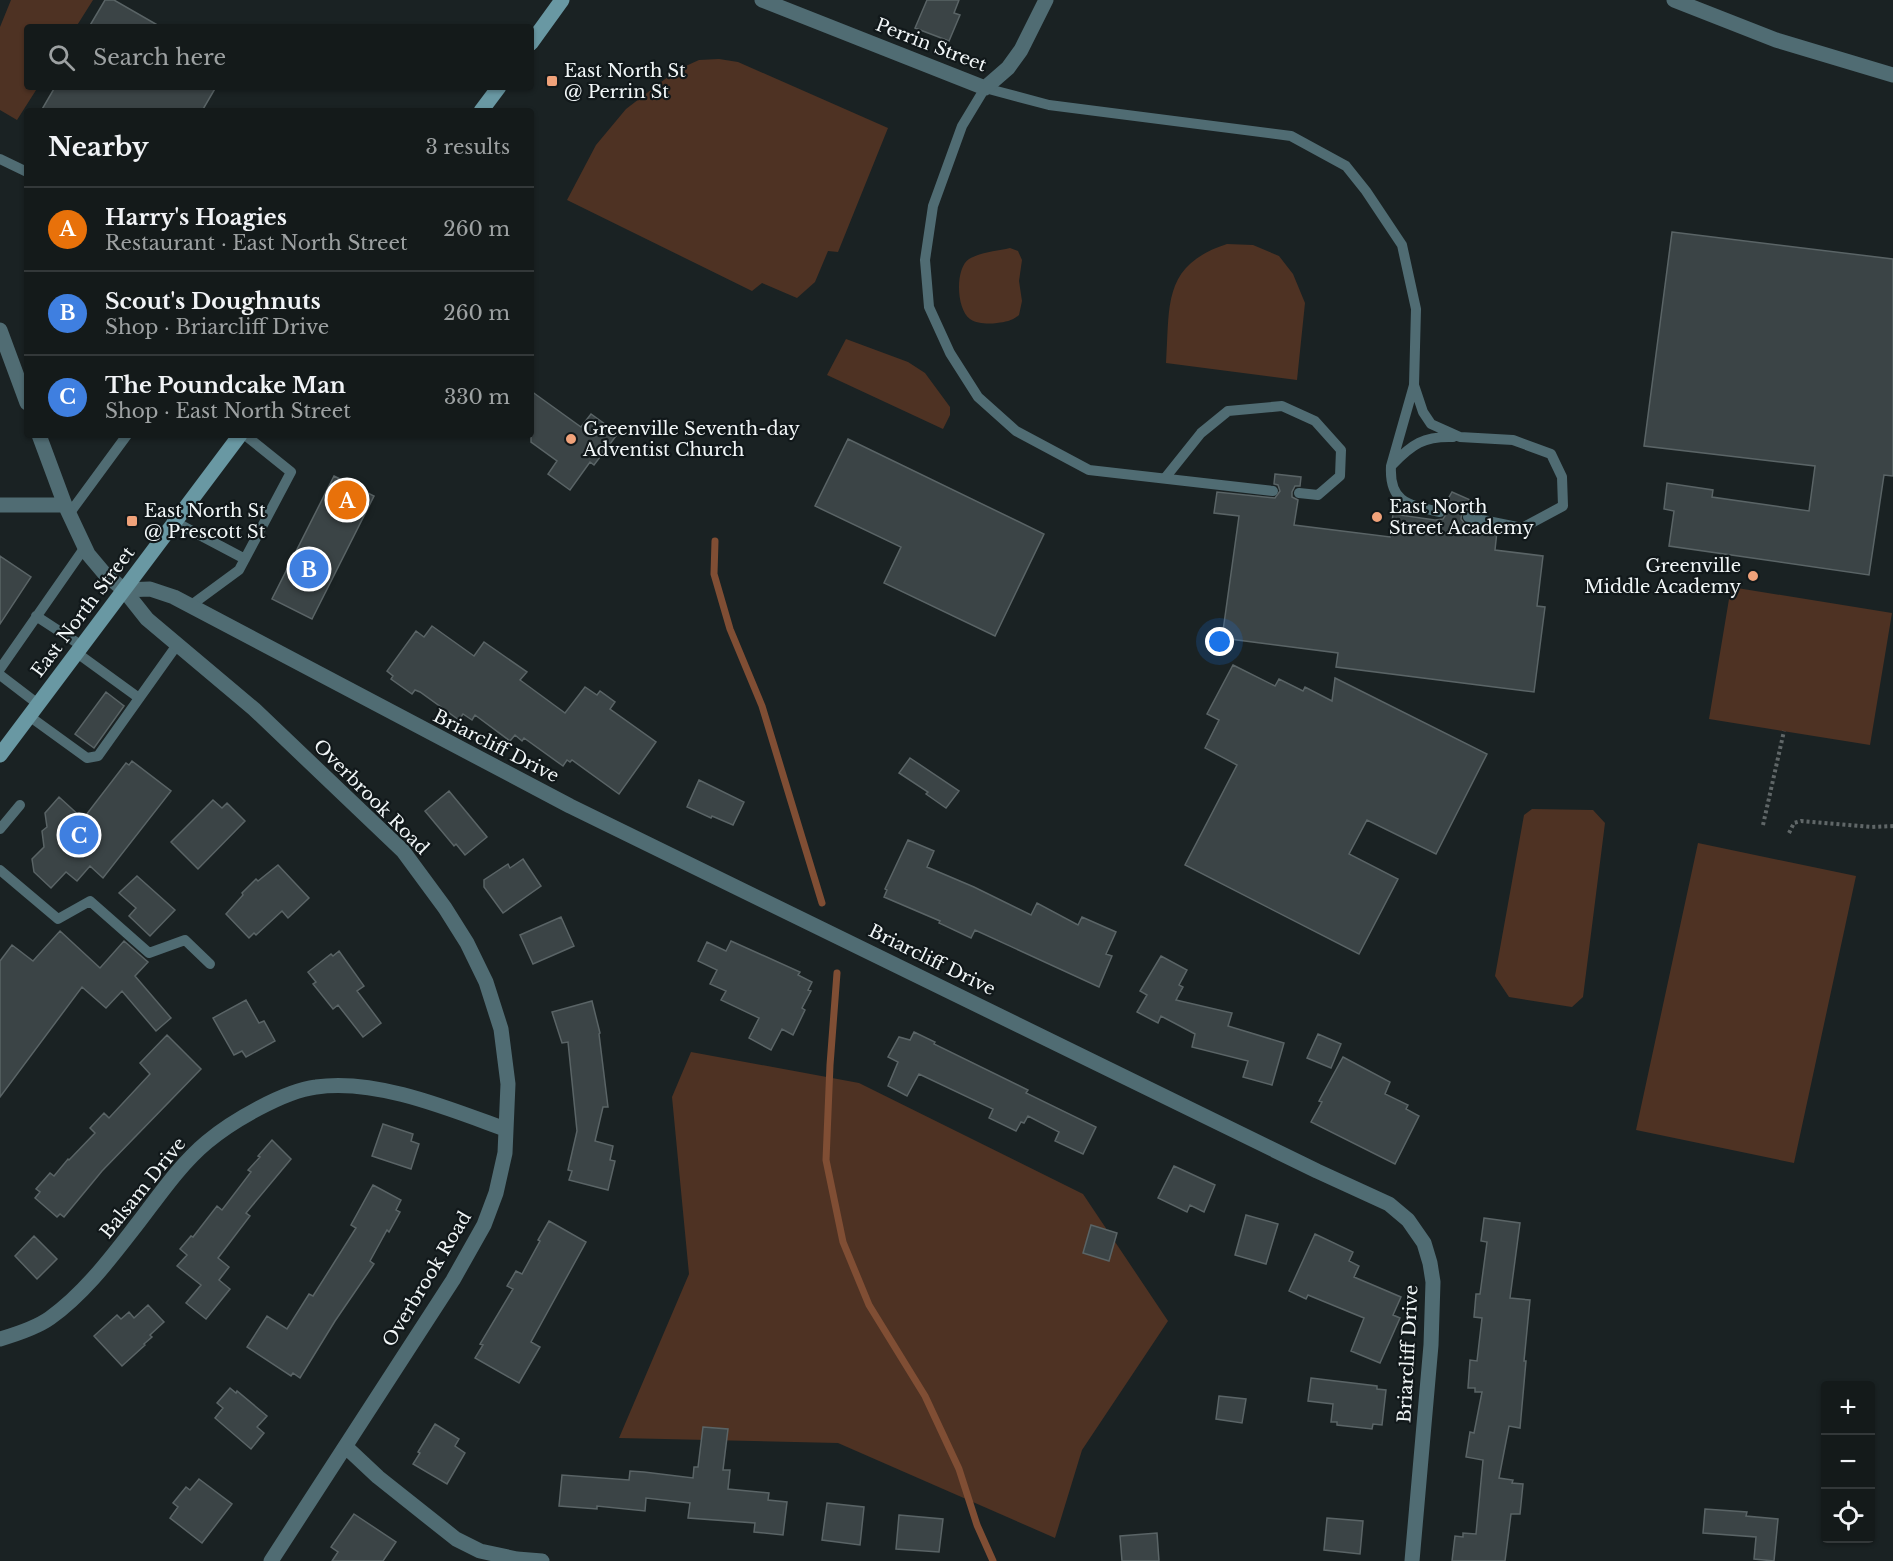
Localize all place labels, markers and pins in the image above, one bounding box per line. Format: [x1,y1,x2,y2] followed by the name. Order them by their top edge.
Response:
[564,60,686,103] place label: East North St @ Perrin St
[545,74,559,88] marker: East North St @ Perrin St
[582,418,800,461] place label: Greenville Seventh-day Adventist Church
[564,432,578,446] marker: Greenville Seventh-day Adventist Church
[328,478,366,522] pin: A
[1389,496,1534,539] place label: East North Street Academy
[144,500,266,543] place label: East North St @ Prescott St
[1370,510,1384,524] marker: East North Street Academy
[125,514,139,528] marker: East North St @ Prescott St
[290,546,328,592] pin: B
[1584,555,1741,598] place label: Greenville Middle Academy
[1746,569,1760,583] marker: Greenville Middle Academy
[60,812,98,858] pin: C

